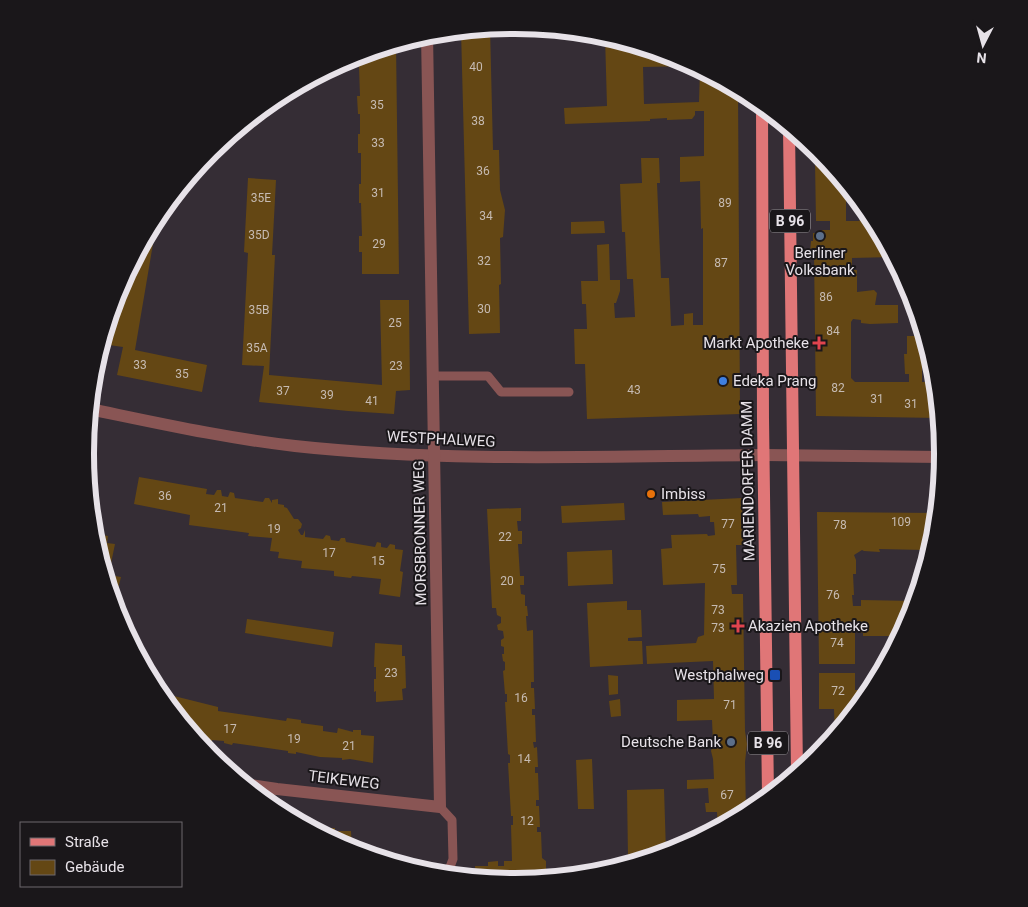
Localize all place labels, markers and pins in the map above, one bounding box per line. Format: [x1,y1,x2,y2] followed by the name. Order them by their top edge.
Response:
[814,230,826,242] marker: Berliner Volksbank
[785,244,855,279] place label: Berliner Volksbank
[703,334,809,352] place label: Markt Apotheke
[813,337,825,349] marker: Markt Apotheke
[733,372,816,390] place label: Edeka Prang
[717,375,729,387] marker: Edeka Prang
[661,485,706,503] place label: Imbiss
[645,488,657,500] marker: Imbiss
[748,617,868,635] place label: Akazien Apotheke
[732,620,744,632] marker: Akazien Apotheke
[674,666,764,684] place label: Westphalweg
[768,668,782,682] marker: Westphalweg
[621,733,721,751] place label: Deutsche Bank
[725,736,737,748] marker: Deutsche Bank

